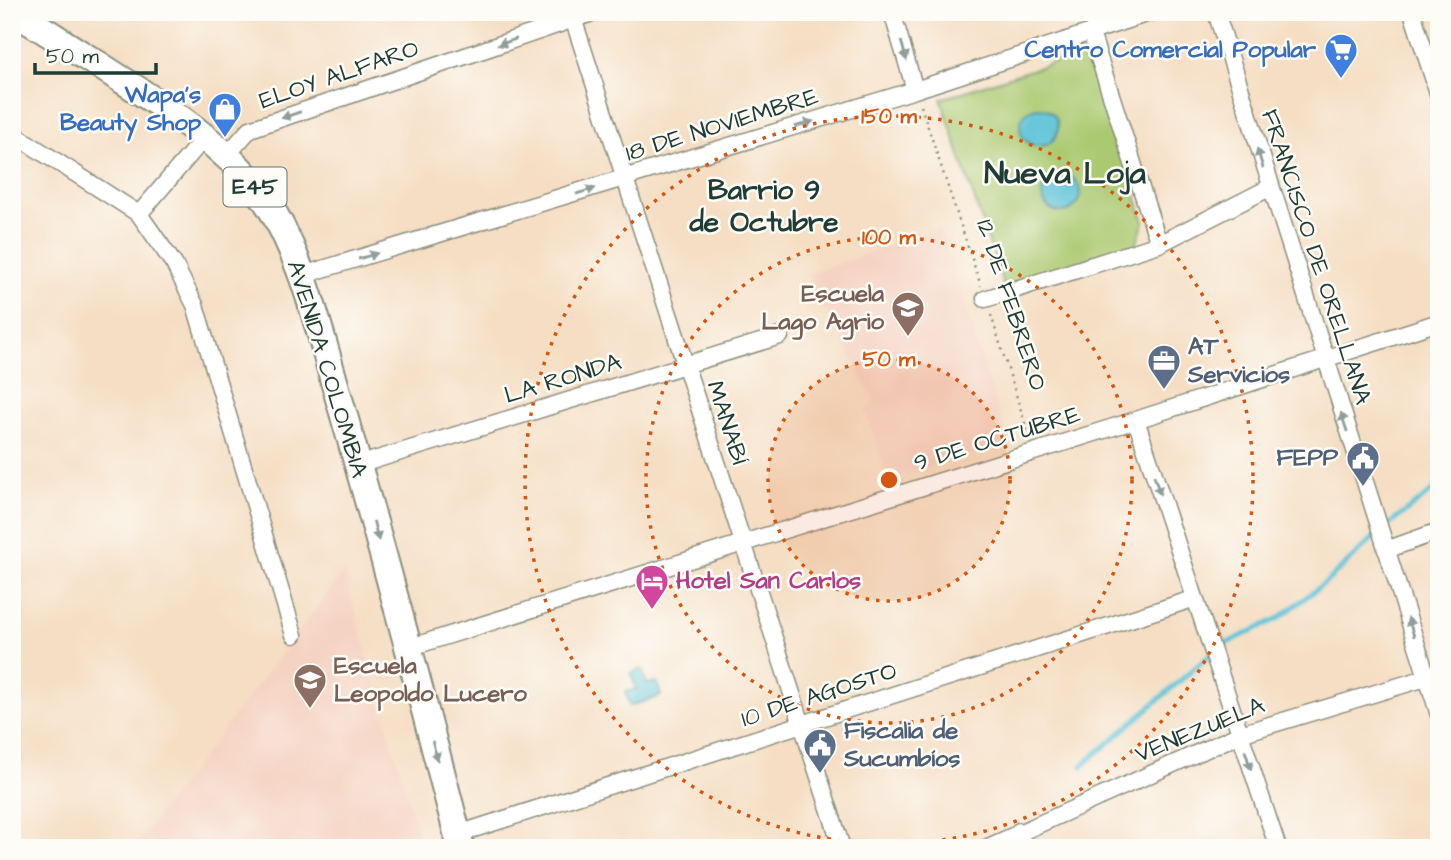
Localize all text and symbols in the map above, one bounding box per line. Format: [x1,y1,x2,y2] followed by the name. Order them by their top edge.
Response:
[1322,31,1360,80] supermarket icon: Centro Comercial Popular
[35,32,156,76] scale bar
[255,32,423,118] street label: ELOY ALFARO
[1025,33,1317,67] place label: Centro Comercial Popular
[496,37,517,48] one-way arrow
[899,41,909,62] one-way arrow
[46,42,100,71] text: 50 m
[60,78,202,142] place label: Wapa's Beauty Shop
[621,80,823,170] street label: 18 DE NOVIEMBRE
[206,90,244,139] shop icon: Wapa's Beauty Shop
[861,102,917,131] text: 150 m
[1252,105,1380,409] street label: FRANCISCO DE ORELLANA
[281,110,302,121] one-way arrow
[794,118,815,129] one-way arrow
[1255,148,1265,169] one-way arrow
[984,151,1146,196] district label: Nueva Loja
[224,168,286,206] road number: E45
[688,171,839,242] district label: Barrio 9 de Octubre
[576,185,597,195] one-way arrow
[967,215,1055,395] street label: 12 DE FEBRERO
[862,223,917,252] text: 100 m
[358,250,379,260] one-way arrow
[278,256,376,482] street label: AVENIDA COLOMBIA
[762,277,885,340] place label: Escuela Lago Agrio
[889,289,927,338] school or university icon: Escuela Lago Agrio
[1187,330,1290,392] place label: AT Servicios
[1145,342,1183,391] office icon: AT Servicios
[500,345,626,413] street label: LA RONDA
[863,345,916,374] text: 50 m
[697,377,757,470] street label: MANABÍ
[910,398,1084,480] street label: 9 DE OCTUBRE
[1338,411,1349,432] one-way arrow
[1344,439,1382,488] public building icon: FEPP
[1277,441,1339,475] place label: FEPP
[877,468,901,492] centre of rings
[1152,475,1162,496] one-way arrow
[371,520,382,542] one-way arrow
[633,562,671,611] hotel icon: Hotel San Carlos
[676,564,861,598] place label: Hotel San Carlos
[1405,616,1416,637] one-way arrow
[334,649,527,711] place label: Escuela Leopoldo Lucero
[737,654,901,736] street label: 10 DE AGOSTO
[291,661,329,710] school or university icon: Escuela Leopoldo Lucero
[1130,689,1270,771] street label: VENEZUELA
[843,714,960,776] place label: Fiscalia de Sucumbíos
[801,726,839,775] public building icon: Fiscalia de Sucumbíos
[431,741,441,762] one-way arrow
[1243,750,1254,771] one-way arrow

